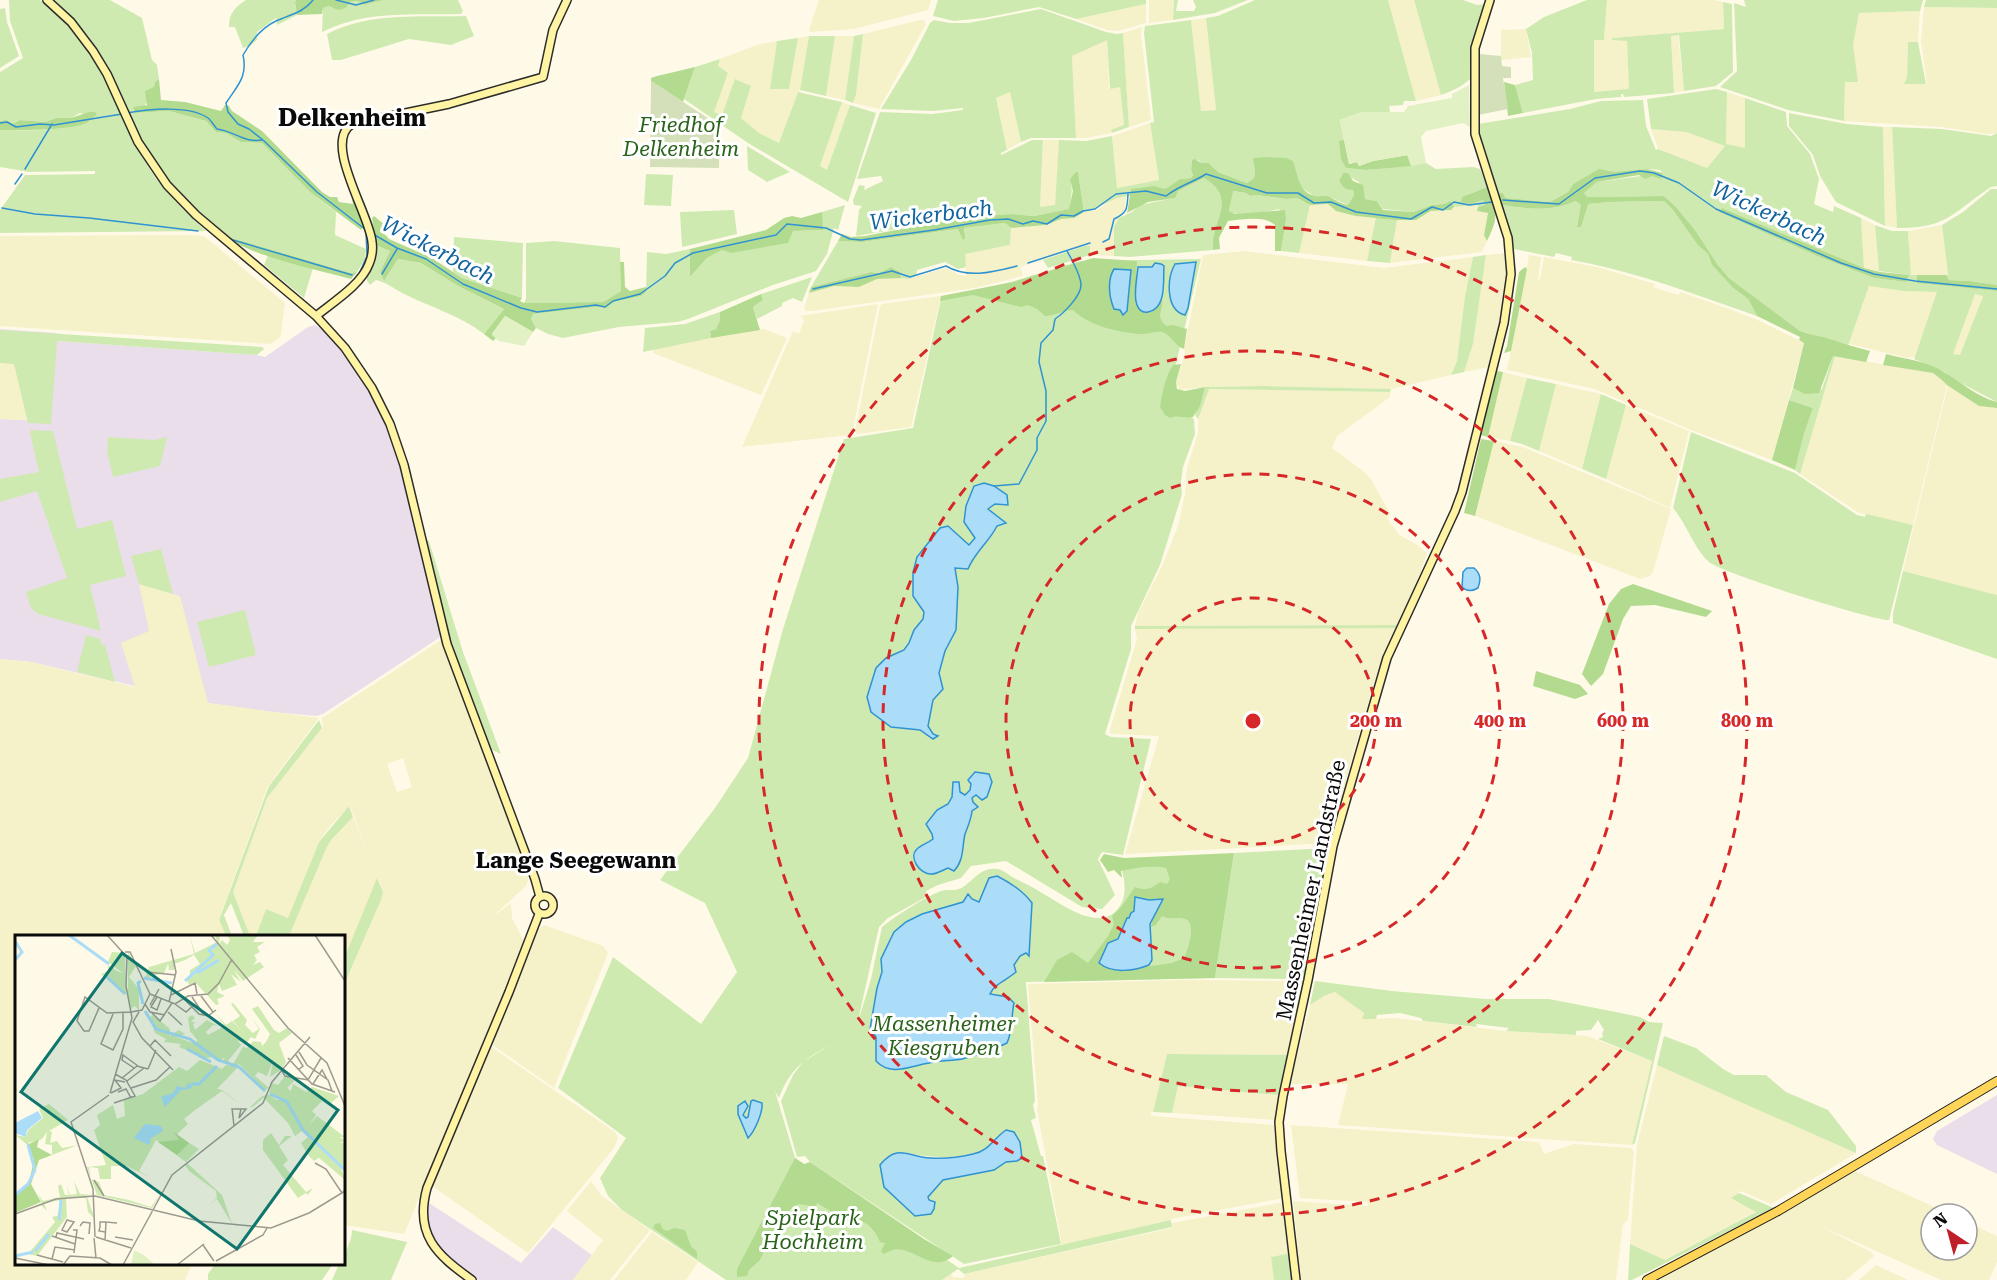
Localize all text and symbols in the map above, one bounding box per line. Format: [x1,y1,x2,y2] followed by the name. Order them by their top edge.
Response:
[278,104,426,132] district label: Delkenheim
[622,113,739,161] park label: Friedhof Delkenheim
[1708,176,1830,250] water label: Wickerbach
[868,195,994,235] water label: Wickerbach
[377,211,499,289] water label: Wickerbach
[1350,710,1403,731] text: 200 m
[1474,710,1527,731] text: 400 m
[1597,710,1650,731] text: 600 m
[1721,710,1774,731] text: 800 m
[1243,711,1263,731] centre of rings
[1272,757,1350,1023] street label: Massenheimer Landstraße
[476,848,676,873] district label: Lange Seegewann
[15,935,345,1265] inset map
[871,1012,1016,1060] park label: Massenheimer Kiesgruben
[1919,1202,1979,1262] north arrow
[761,1206,864,1254] park label: Spielpark Hochheim
[1930,1209,1951,1232] text: N

